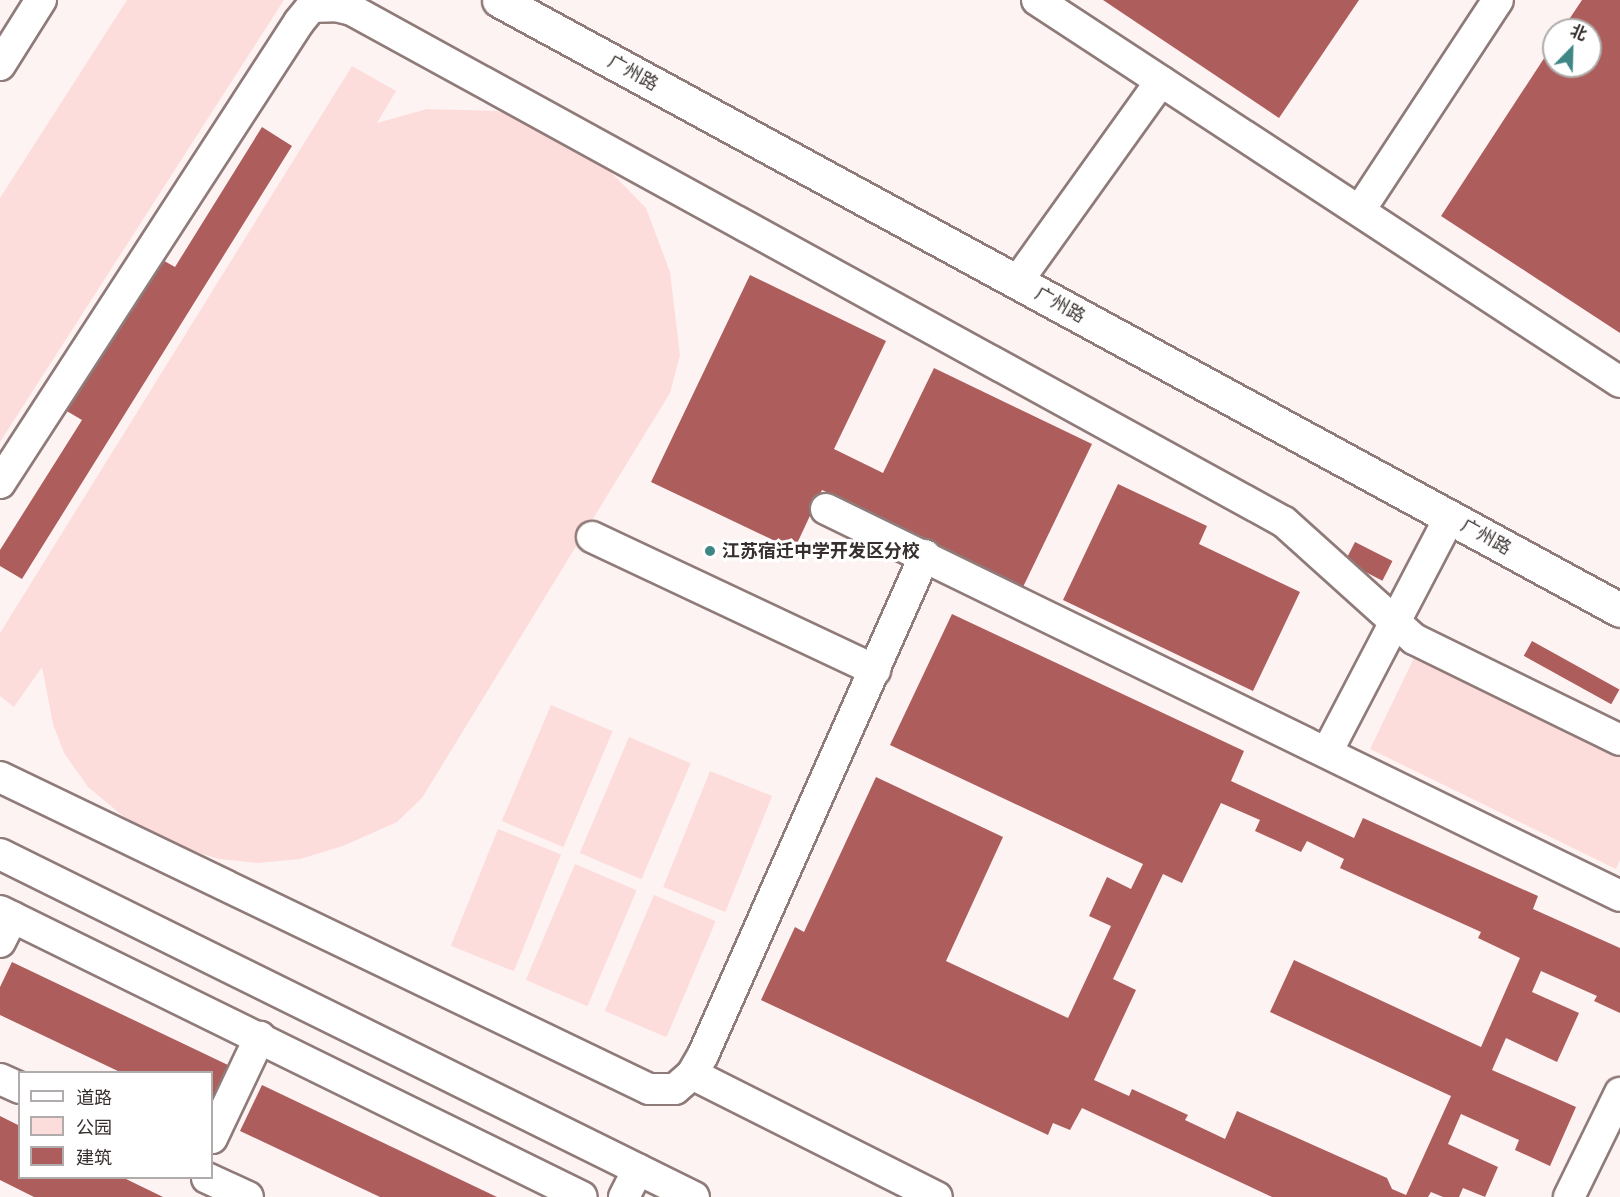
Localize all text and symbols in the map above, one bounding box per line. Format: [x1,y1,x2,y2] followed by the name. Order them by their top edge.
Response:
[1542,18,1602,78] north arrow
[1567,21,1590,45] text: 北
[604,50,662,96] street label: 广州路
[1031,282,1089,328] street label: 广州路
[1457,514,1515,560] street label: 广州路
[722,540,920,562] place label: 江苏宿迁中学开发区分校
[703,544,717,558] marker: 江苏宿迁中学开发区分校
[18,1071,213,1179] legend
[76,1087,112,1108] text: 道路
[76,1117,112,1138] text: 公园
[76,1147,112,1168] text: 建筑

